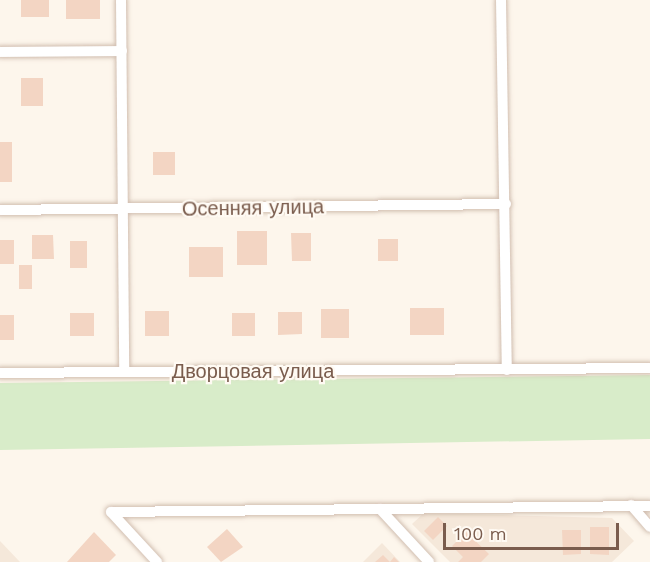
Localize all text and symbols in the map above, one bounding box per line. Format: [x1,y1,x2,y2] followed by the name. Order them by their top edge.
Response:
[182,195,324,221] street label: Осенняя улица
[172,359,334,383] street label: Дворцовая улица
[446,511,622,549] scale bar
[454,523,507,544] text: 100 m

